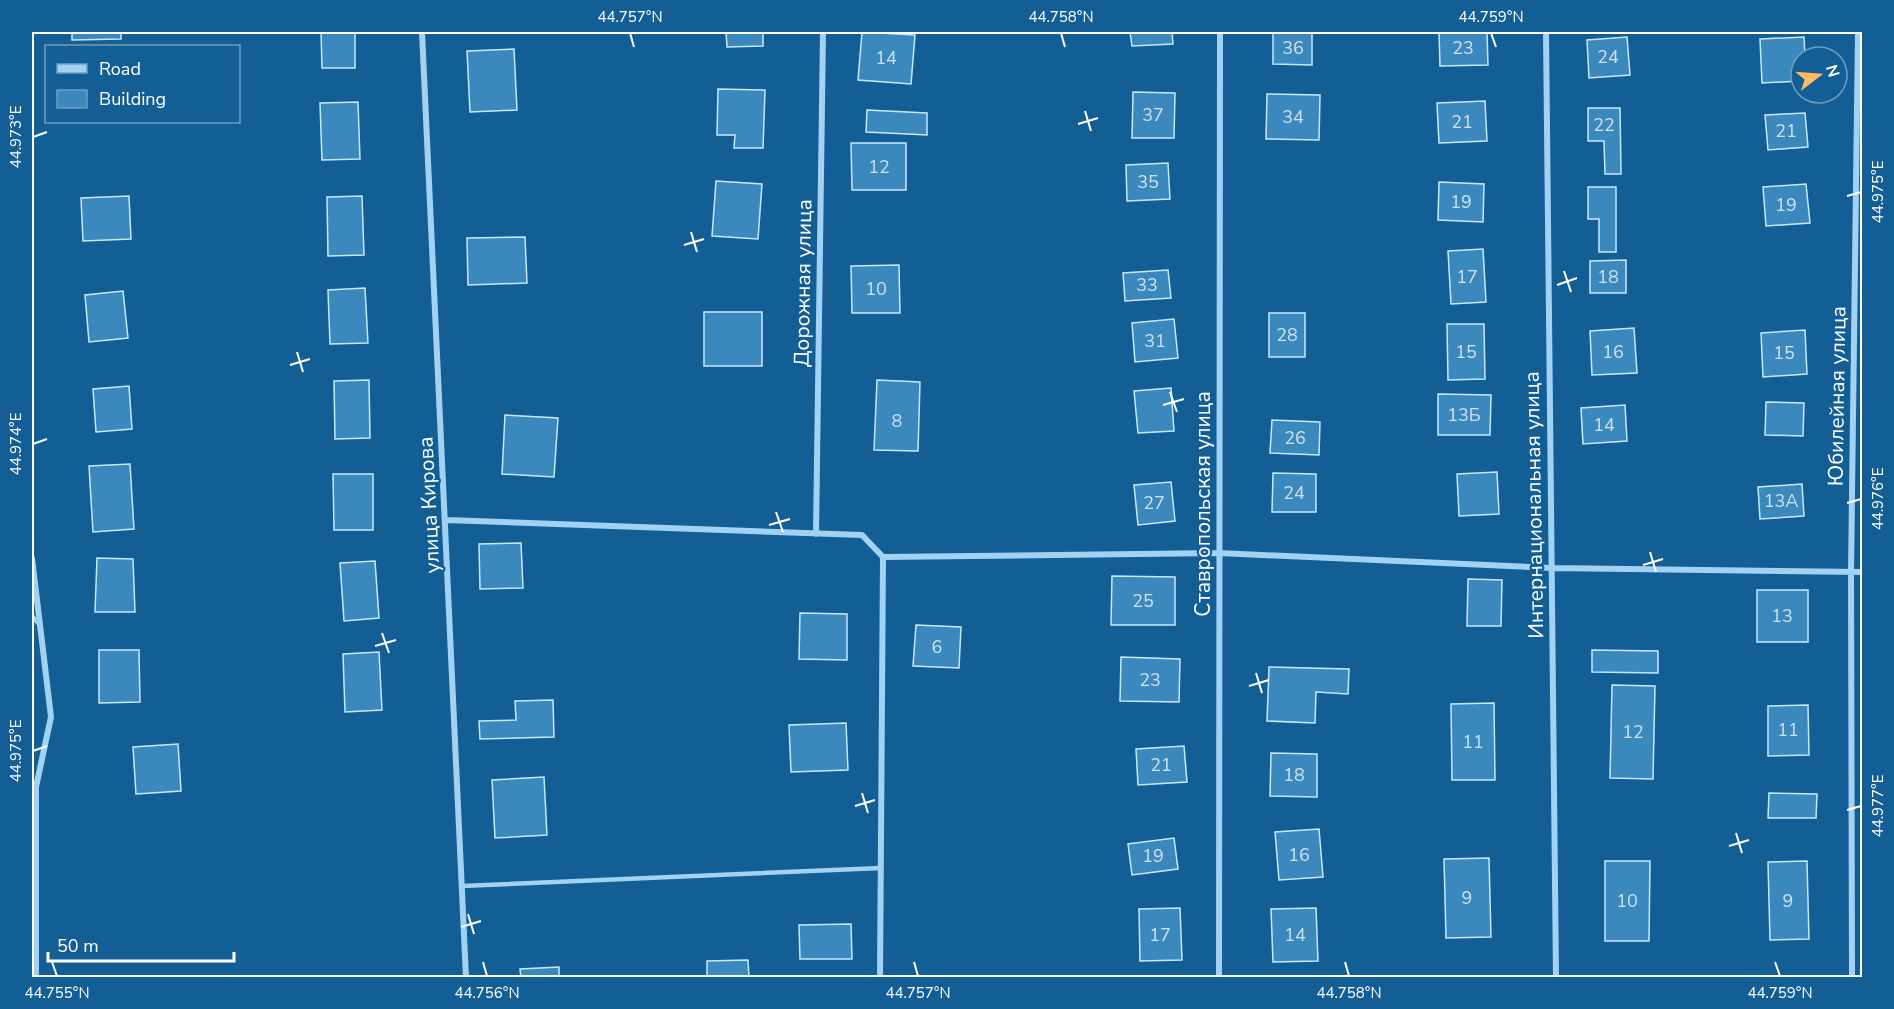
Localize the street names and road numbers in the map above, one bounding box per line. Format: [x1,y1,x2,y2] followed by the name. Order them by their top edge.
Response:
[788,199,818,367] street label: Дорожная улица
[1821,306,1853,486] street label: Юбилейная улица
[1518,371,1550,639] street label: Интернациональная улица
[1189,391,1217,617] street label: Ставропольская улица
[411,436,447,574] street label: улица Кирова

